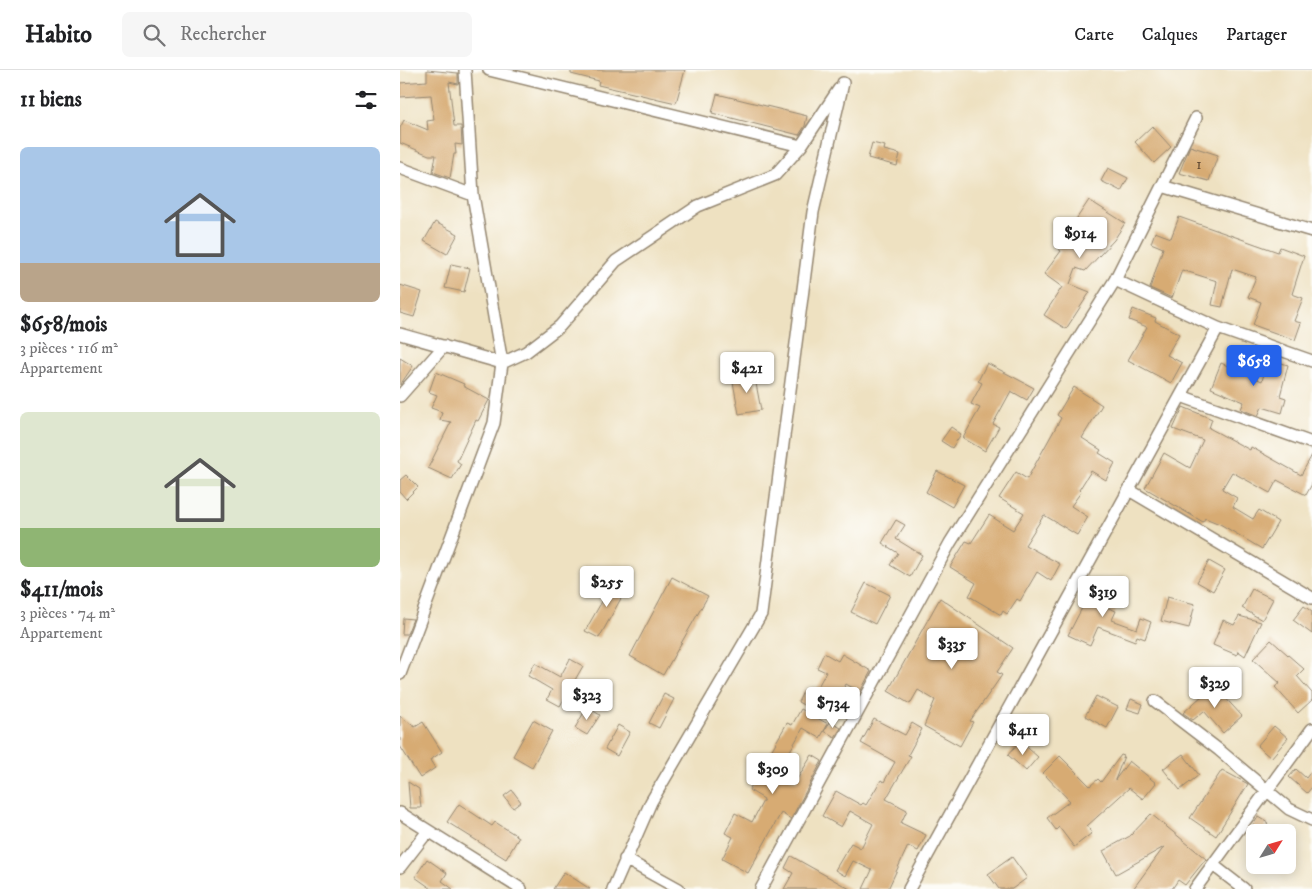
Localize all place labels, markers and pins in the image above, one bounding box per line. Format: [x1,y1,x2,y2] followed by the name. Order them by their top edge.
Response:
[1050,216,1110,259] pin: $914
[1224,344,1284,387] pin: $658
[717,352,777,394] pin: $421
[577,566,637,608] pin: $255
[1073,576,1133,618] pin: $319
[922,628,982,670] pin: $335
[1185,666,1245,709] pin: $329
[557,678,617,721] pin: $323
[803,686,863,729] pin: $734
[993,714,1053,756] pin: $411
[743,752,803,795] pin: $309

